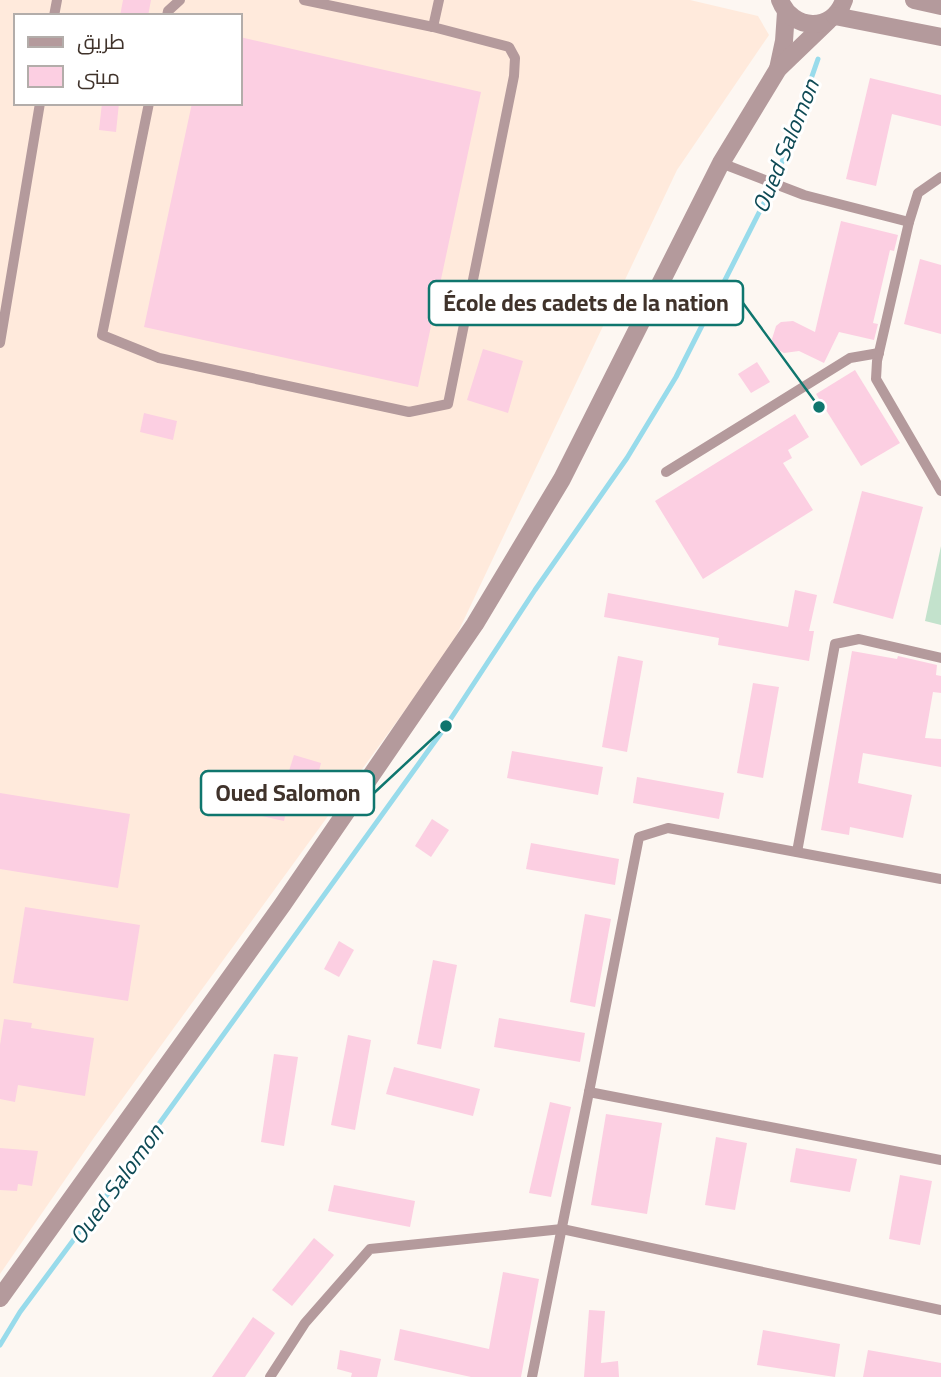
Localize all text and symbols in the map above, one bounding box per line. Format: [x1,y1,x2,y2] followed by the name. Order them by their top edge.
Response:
[14,14,242,105] legend
[77,22,125,61] text: طريق
[77,57,120,96] text: مبنى
[739,72,832,220] water label: Oued Salomon
[429,281,743,325] callout: École des cadets de la nation
[443,281,729,324] text: École des cadets de la nation
[201,771,374,815] callout: Oued Salomon
[215,771,361,814] text: Oued Salomon
[57,1114,175,1254] water label: Oued Salomon

